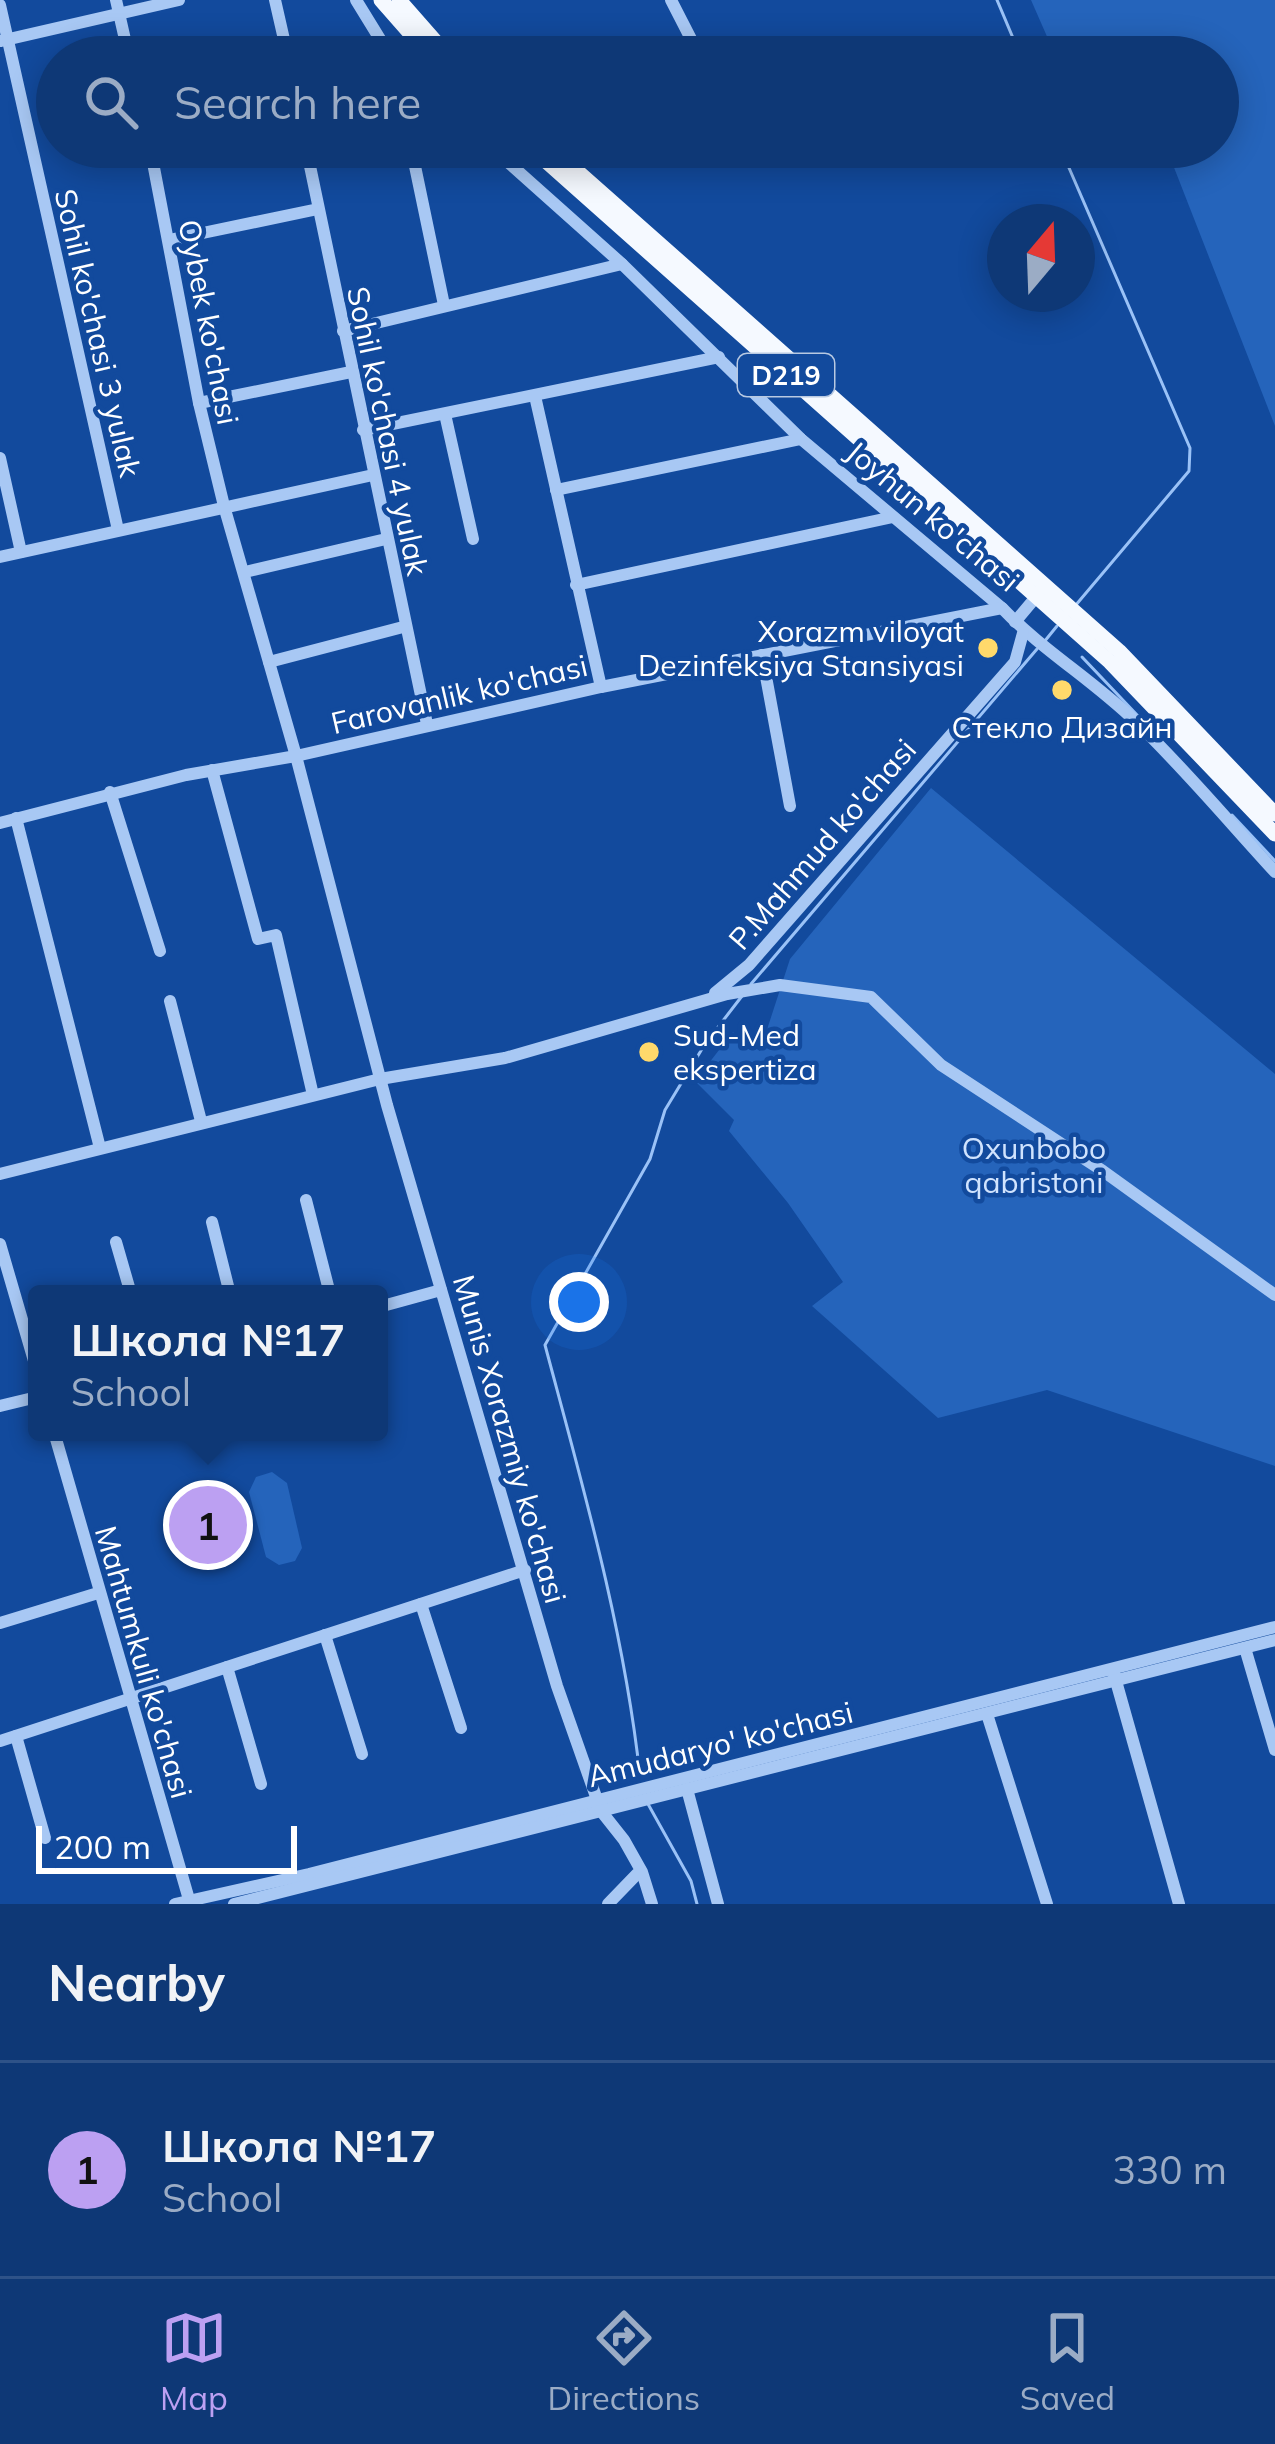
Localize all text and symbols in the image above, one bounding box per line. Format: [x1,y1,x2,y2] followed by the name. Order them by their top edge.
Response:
[36,36,1239,168] search box
[78,69,144,135] icon: search
[174,74,421,130] text: Search here
[46,185,150,481] street label: Sohil ko'chasi 3 yulak
[987,204,1095,312] north arrow
[171,216,247,428] street label: Oybek ko'chasi
[339,283,437,579] street label: Sohil ko'chasi 4 yulak
[738,354,834,396] road number: D219
[839,433,1027,599] street label: Joyhun ko'chasi
[638,612,964,684] place label: Xorazm viloyat Dezinfeksiya Stansiyasi
[975,635,1001,661] marker: Xorazm viloyat Dezinfeksiya Stansiyasi
[327,646,591,742] street label: Farovanlik ko'chasi
[1049,677,1075,703] marker: Стекло Дизайн
[952,708,1173,746] place label: Стекло Дизайн
[720,731,924,957] street label: P.Mahmud ko'chasi
[673,1016,816,1088] place label: Sud-Med ekspertiza
[636,1039,662,1065] marker: Sud-Med ekspertiza
[962,1129,1106,1201] park label: Oxunbobo qabristoni
[445,1270,575,1608] street label: Munis Xorazmiy ko'chasi
[549,1272,609,1332] your location
[28,1285,388,1441] popup
[71,1311,345,1367] text: Школа №17
[71,1367,191,1416] text: School
[169,1480,247,1570] pin: 1
[87,1521,201,1803] street label: Mahtumkuli ko'chasi
[583,1693,857,1795] street label: Amudaryo' ko'chasi
[36,1820,297,1873] scale bar
[54,1826,151,1867] text: 200 m
[48,1950,225,2014] text: Nearby
[162,2117,436,2173] text: Школа №17
[75,2145,99,2194] text: 1
[1112,2145,1227,2194] text: 330 m
[162,2173,282,2222] text: School
[160,2305,228,2418] tab: Map
[548,2305,700,2418] tab: Directions
[1020,2305,1115,2418] tab: Saved

